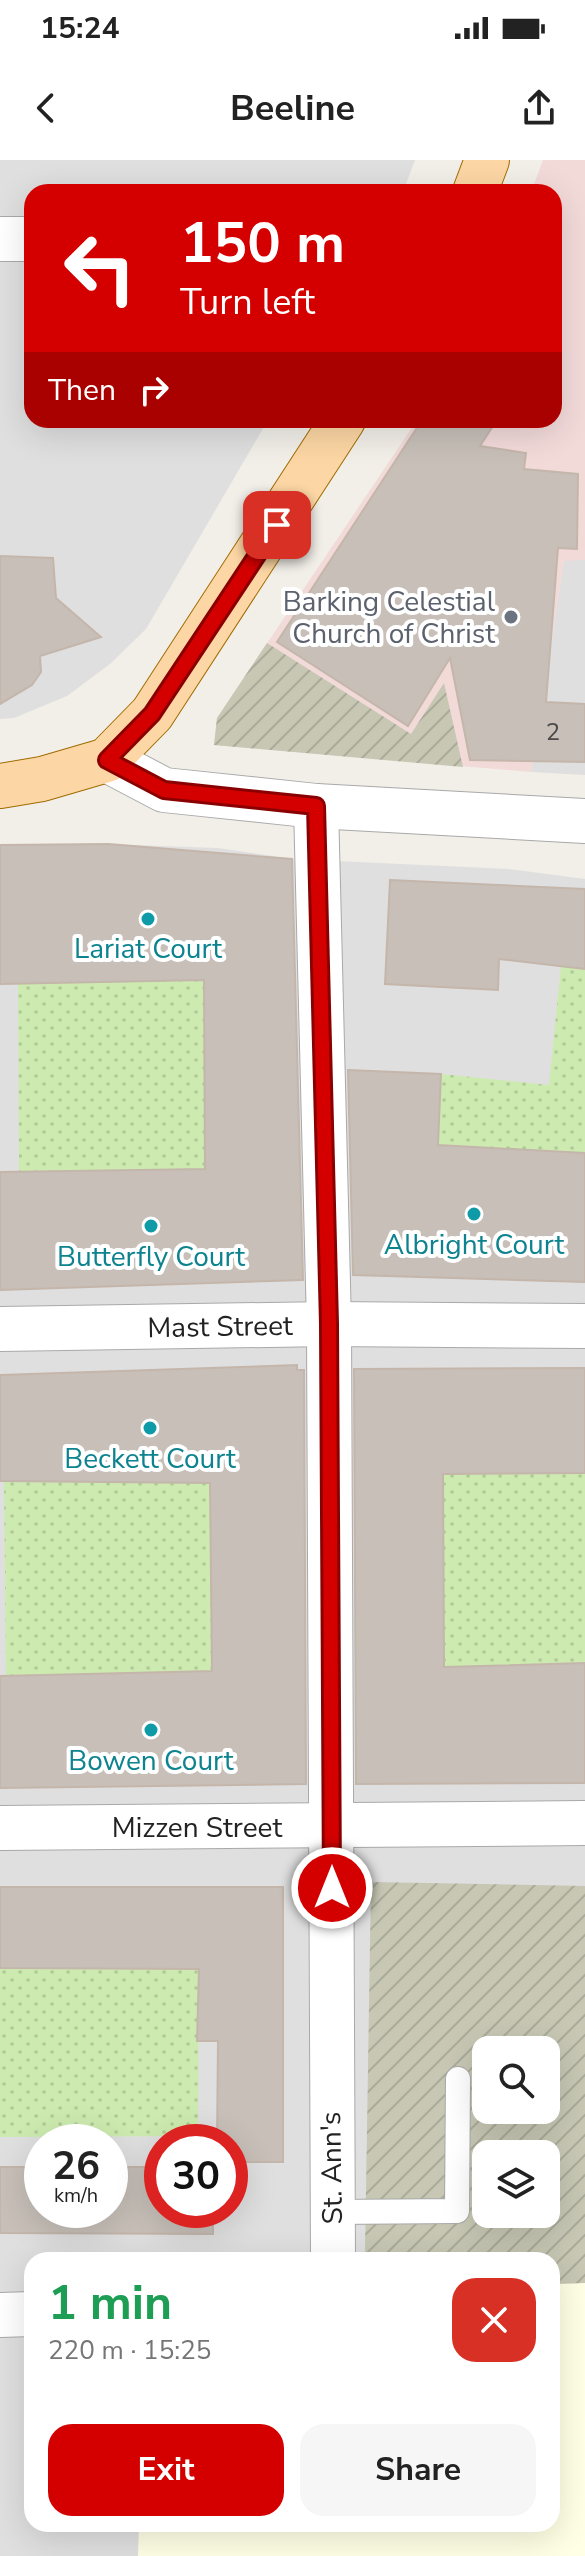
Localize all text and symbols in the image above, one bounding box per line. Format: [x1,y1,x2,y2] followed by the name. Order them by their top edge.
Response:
[40,8,119,49] text: 15:24
[230,84,355,133] text: Beeline
[24,86,68,130] icon: back
[517,86,561,130] icon: share
[180,205,345,282] text: 150 m
[48,216,152,320] icon: left
[180,278,315,327] text: Turn left
[132,368,176,412] icon: right
[48,370,116,411] text: Then
[243,491,311,559] pin
[255,503,299,547] icon: arrive
[283,583,496,653] place label: Barking Celestial Church of Christ
[502,608,520,626] marker: Barking Celestial Church of Christ
[546,716,560,748] house number: 2
[139,910,157,928] marker: Lariat Court
[74,930,222,968] place label: Lariat Court
[465,1205,483,1223] marker: Albright Court
[142,1217,160,1235] marker: Butterfly Court
[384,1226,564,1264] place label: Albright Court
[57,1238,245,1276] place label: Butterfly Court
[147,1307,293,1347] street label: Mast Street
[141,1419,159,1437] marker: Beckett Court
[64,1440,236,1478] place label: Beckett Court
[142,1721,160,1739] marker: Bowen Court
[68,1742,234,1780] place label: Bowen Court
[112,1809,282,1847] street label: Mizzen Street
[290,1846,374,1930] position arrow
[472,2036,560,2228] map controls
[472,2036,560,2124] button: search
[312,2111,352,2225] street label: St. Ann's
[144,2124,248,2228] speed limit sign: 30
[52,2139,100,2193] text: 26
[472,2140,560,2228] button: layers
[54,2182,98,2209] text: km/h
[48,2270,172,2336] text: 1 min
[452,2278,536,2362] button: close
[48,2333,211,2368] text: 220 m · 15:25
[48,2424,284,2516] button: Exit
[300,2424,536,2516] button: Share

